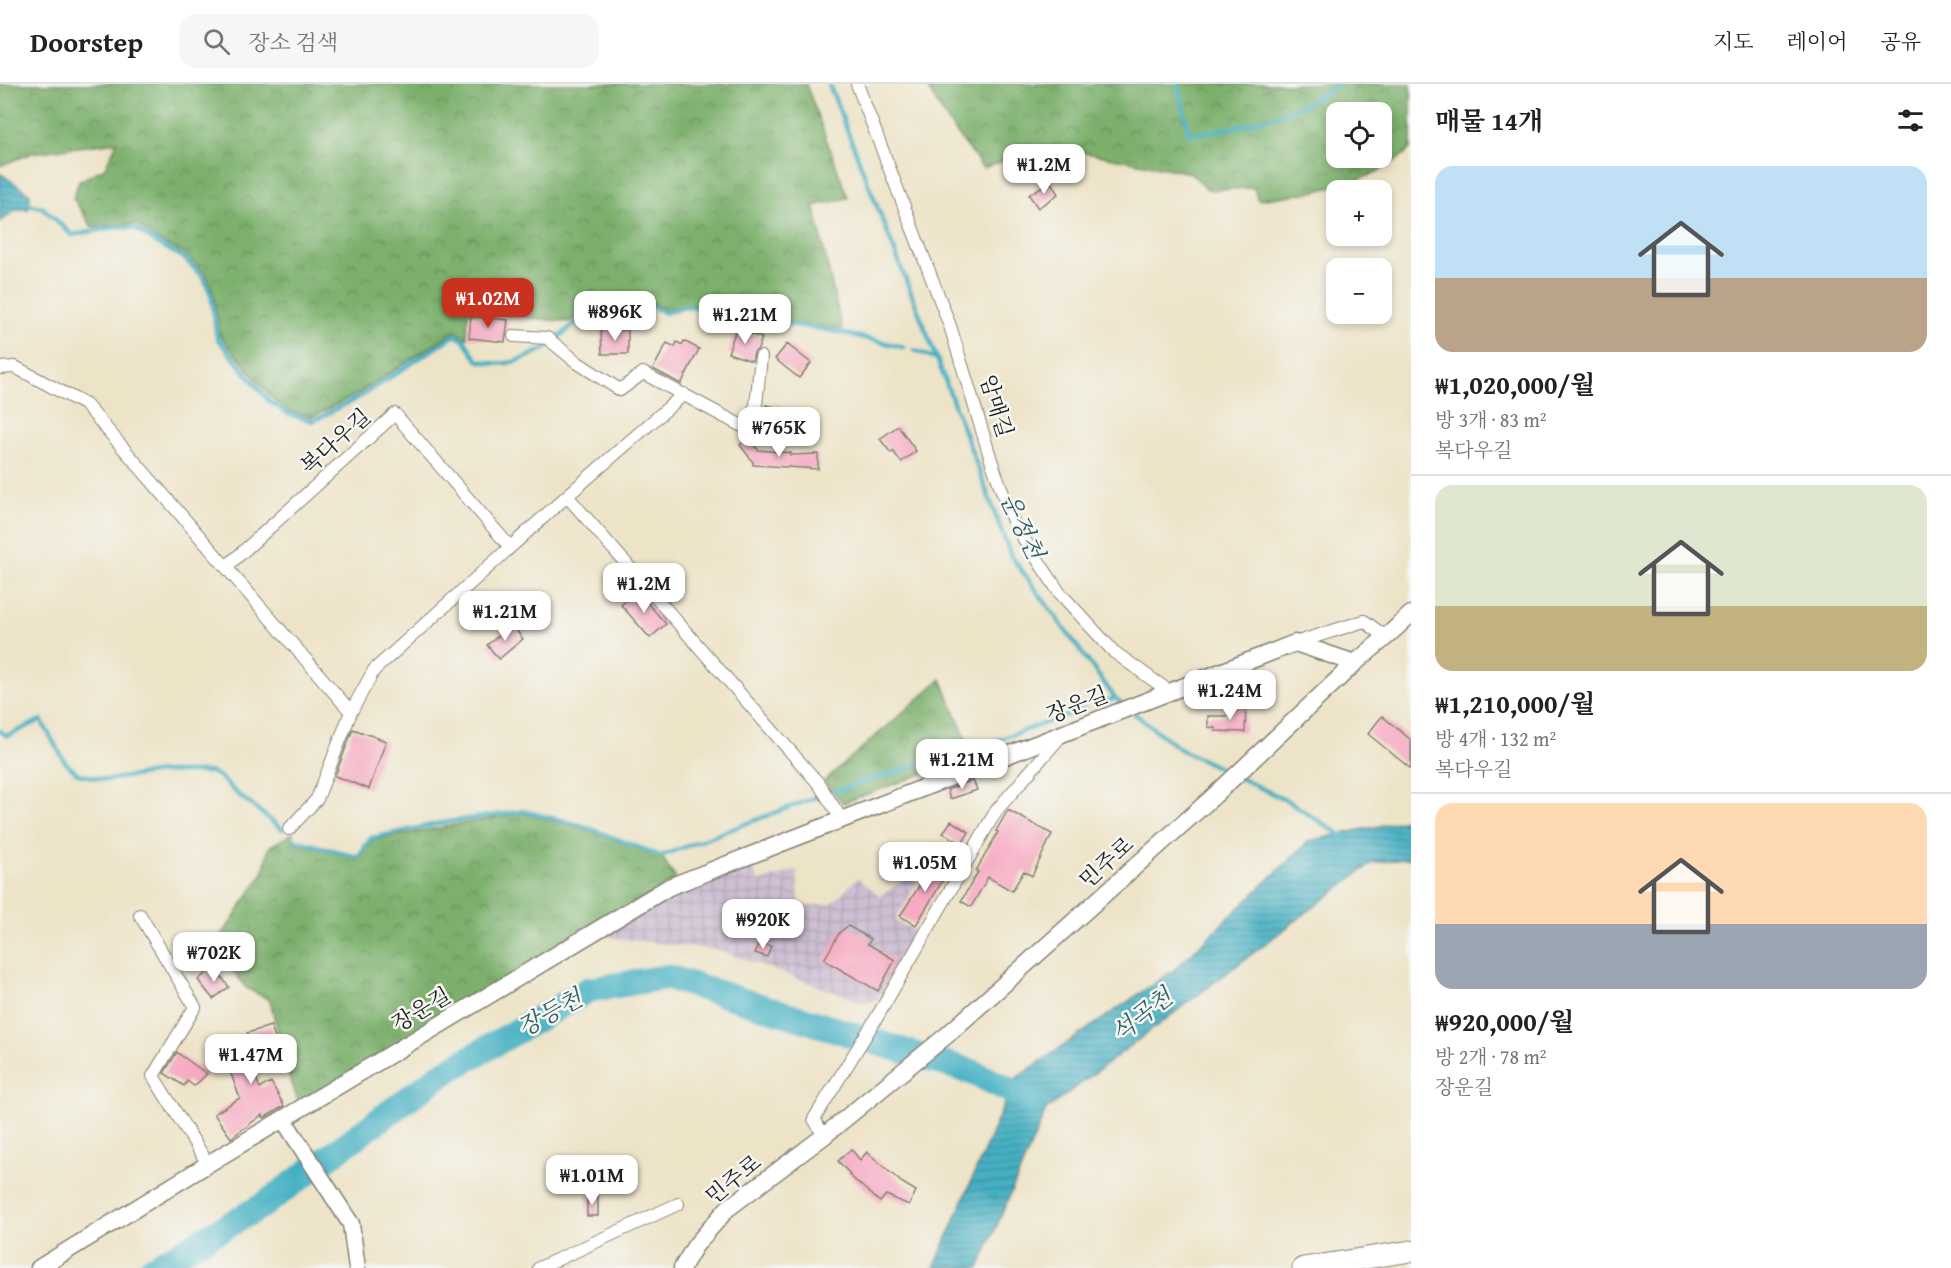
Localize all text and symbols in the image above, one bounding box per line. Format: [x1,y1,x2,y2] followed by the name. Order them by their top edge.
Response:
[179,14,599,68] search box
[30,21,143,62] text: Doorstep
[200,25,233,58] icon: search
[248,26,338,58] text: 장소 검색
[1713,26,1754,57] text: 지도
[1787,26,1847,57] text: 레이어
[1880,26,1921,57] text: 공유
[1435,101,1543,140] text: 매물 14개
[1326,102,1392,324] map controls
[1326,102,1392,168] button: locate
[1894,104,1927,137] icon: filters
[1002,144,1086,195] pin: ₩1.2M
[1017,149,1071,178] text: ₩1.2M
[1326,180,1392,246] button: +
[1627,205,1735,313] icon: home
[1326,258,1392,324] button: −
[439,278,537,329] pin: ₩1.02M
[456,283,520,312] text: ₩1.02M
[573,291,657,342] pin: ₩896K
[696,294,794,345] pin: ₩1.21M
[588,296,642,325] text: ₩896K
[713,299,777,328] text: ₩1.21M
[1435,365,1595,404] text: ₩1,020,000/월
[972,371,1022,441] street label: 암매길
[293,401,377,481] street label: 복다우길
[1435,405,1547,434] text: 방 3개 · 83 m²
[737,407,821,458] pin: ₩765K
[752,412,806,441] text: ₩765K
[1435,435,1512,464] text: 복다우길
[992,487,1054,566] water label: 운정천
[1627,524,1735,632] icon: home
[602,563,686,614] pin: ₩1.2M
[617,568,671,597] text: ₩1.2M
[456,591,554,642] pin: ₩1.21M
[473,596,537,625] text: ₩1.21M
[1181,670,1279,721] pin: ₩1.24M
[1198,675,1262,704] text: ₩1.24M
[1042,678,1112,730] street label: 장운길
[1435,684,1595,723] text: ₩1,210,000/월
[1435,724,1556,753] text: 방 4개 · 132 m²
[913,739,1011,790] pin: ₩1.21M
[930,744,994,773] text: ₩1.21M
[1435,754,1512,783] text: 복다우길
[1072,829,1140,895] street label: 민주로
[876,842,974,893] pin: ₩1.05M
[1627,842,1735,950] icon: home
[893,847,957,876] text: ₩1.05M
[721,899,805,950] pin: ₩920K
[736,904,790,933] text: ₩920K
[172,932,256,983] pin: ₩702K
[187,937,241,966] text: ₩702K
[1104,978,1181,1050] water label: 석곡천
[385,979,457,1039] street label: 장운길
[511,980,590,1045] water label: 장등천
[1435,1002,1574,1041] text: ₩920,000/월
[202,1034,300,1085] pin: ₩1.47M
[219,1039,283,1068] text: ₩1.47M
[1435,1042,1547,1071] text: 방 2개 · 78 m²
[1435,1072,1493,1101] text: 장운길
[698,1147,768,1211] street label: 민주로
[543,1155,641,1206] pin: ₩1.01M
[560,1160,624,1189] text: ₩1.01M

